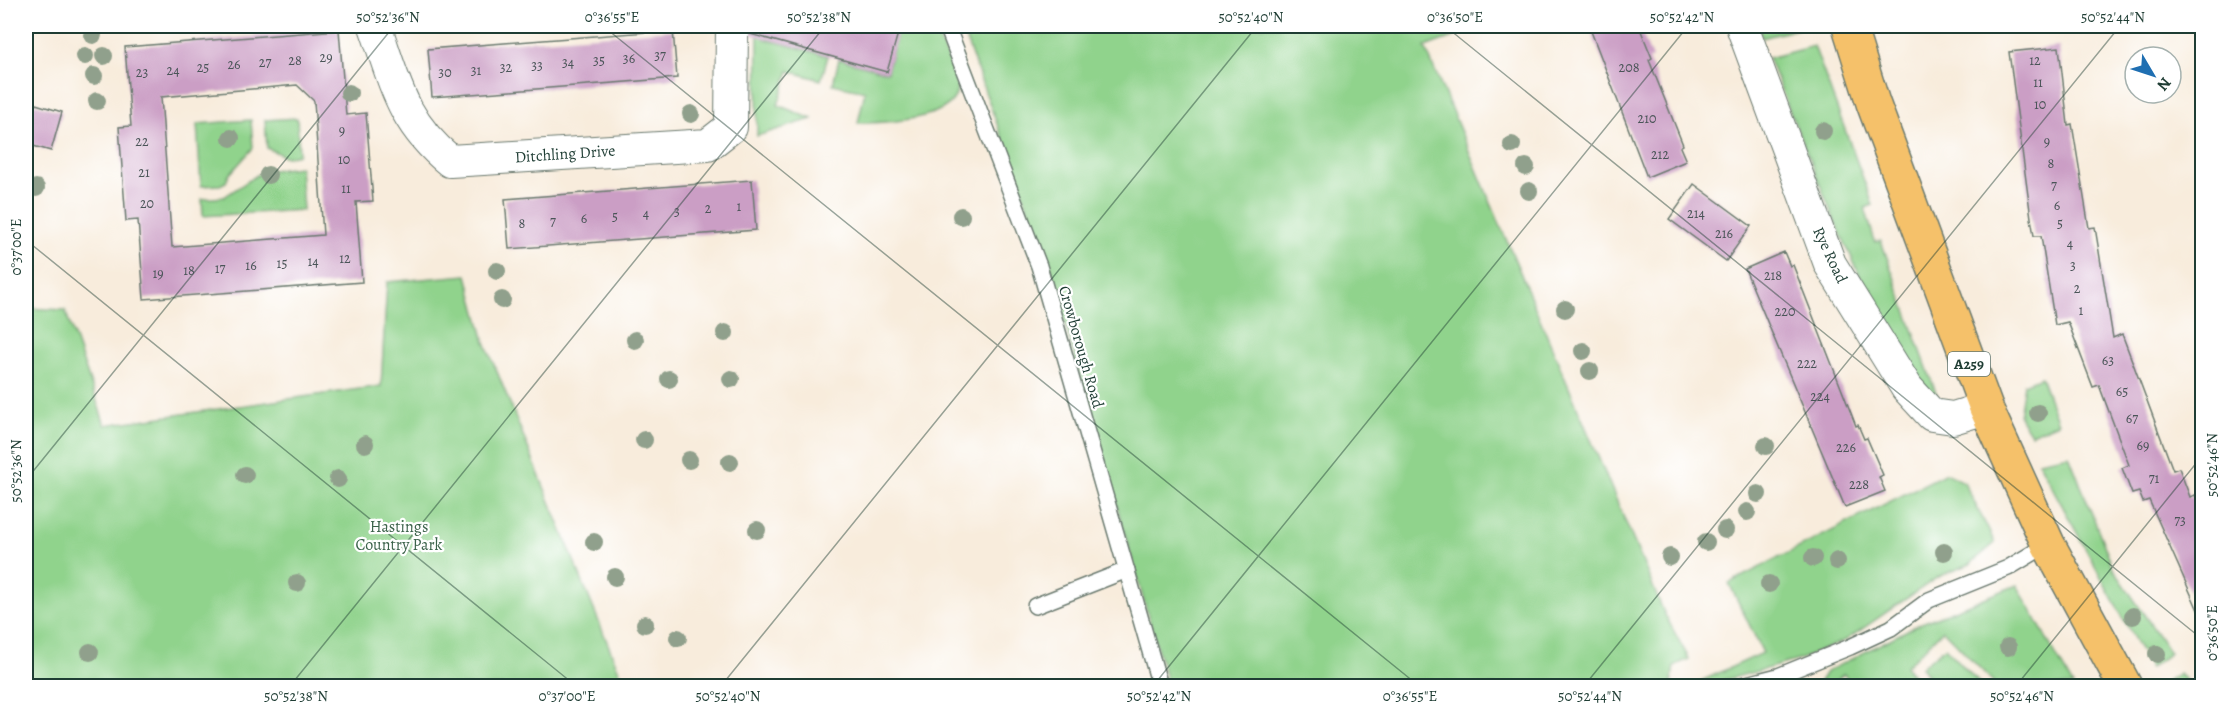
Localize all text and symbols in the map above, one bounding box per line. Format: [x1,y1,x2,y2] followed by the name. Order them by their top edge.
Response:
[356,7,420,27] text: 50°52'36"N
[585,7,639,27] text: 0°36'55"E
[787,7,851,27] text: 50°52'38"N
[1218,7,1284,27] text: 50°52'40"N
[1427,7,1483,27] text: 0°36'50"E
[1650,7,1714,27] text: 50°52'42"N
[2081,7,2145,27] text: 50°52'44"N
[2123,45,2183,105] north arrow
[654,46,666,65] house number: 37
[319,48,333,67] house number: 29
[623,49,635,68] house number: 36
[288,51,302,70] house number: 28
[593,51,605,70] house number: 35
[2029,51,2041,70] house number: 12
[259,53,271,72] house number: 27
[562,53,574,72] house number: 34
[227,55,241,74] house number: 26
[531,56,543,75] house number: 33
[197,58,209,77] house number: 25
[500,58,513,77] house number: 32
[1619,58,1640,77] house number: 208
[167,61,180,80] house number: 24
[471,61,482,80] house number: 31
[136,63,148,82] house number: 23
[438,63,452,82] house number: 30
[2151,72,2176,96] text: N
[2033,73,2043,92] house number: 11
[2034,95,2046,114] house number: 10
[1638,109,1656,128] house number: 210
[339,121,345,140] house number: 9
[135,132,149,151] house number: 22
[2044,132,2050,151] house number: 9
[514,140,616,168] street label: Ditchling Drive
[1651,145,1669,164] house number: 212
[338,150,350,169] house number: 10
[2048,154,2055,173] house number: 8
[138,163,150,182] house number: 21
[2051,176,2057,195] house number: 7
[341,179,351,198] house number: 11
[140,194,154,213] house number: 20
[2054,196,2060,215] house number: 6
[737,197,742,216] house number: 1
[705,199,712,218] house number: 2
[674,202,680,221] house number: 3
[643,204,649,223] house number: 4
[1687,204,1705,223] house number: 214
[612,207,618,226] house number: 5
[581,209,587,228] house number: 6
[550,212,556,231] house number: 7
[519,214,526,233] house number: 8
[2057,214,2063,233] house number: 5
[6,218,26,276] text: 0°37'00"E
[1807,223,1853,287] street label: Rye Road
[1715,224,1733,243] house number: 216
[2067,234,2073,253] house number: 4
[339,249,351,268] house number: 12
[307,252,319,271] house number: 14
[277,254,287,273] house number: 15
[245,256,257,275] house number: 16
[2070,256,2076,275] house number: 3
[215,259,225,278] house number: 17
[183,261,195,280] house number: 18
[152,264,164,283] house number: 19
[1764,266,1782,285] house number: 218
[2074,279,2081,298] house number: 2
[1053,283,1109,411] street label: Crowborough Road
[2079,301,2084,320] house number: 1
[1775,302,1795,321] house number: 220
[2102,351,2114,370] house number: 63
[1948,352,1990,376] road number: A259
[1797,354,1817,373] house number: 222
[2116,382,2128,401] house number: 65
[1810,387,1830,406] house number: 224
[2126,409,2138,428] house number: 67
[2202,433,2222,497] text: 50°52'46"N
[2137,436,2149,455] house number: 69
[1836,438,1856,457] house number: 226
[6,439,26,503] text: 50°52'36"N
[2149,469,2160,488] house number: 71
[1849,475,1869,494] house number: 228
[2174,511,2186,530] house number: 73
[355,516,443,556] park label: Hastings Country Park
[2202,605,2222,661] text: 0°36'50"E
[264,686,328,706] text: 50°52'38"N
[538,686,596,706] text: 0°37'00"E
[695,686,761,706] text: 50°52'40"N
[1127,686,1191,706] text: 50°52'42"N
[1383,686,1437,706] text: 0°36'55"E
[1558,686,1622,706] text: 50°52'44"N
[1990,686,2054,706] text: 50°52'46"N

